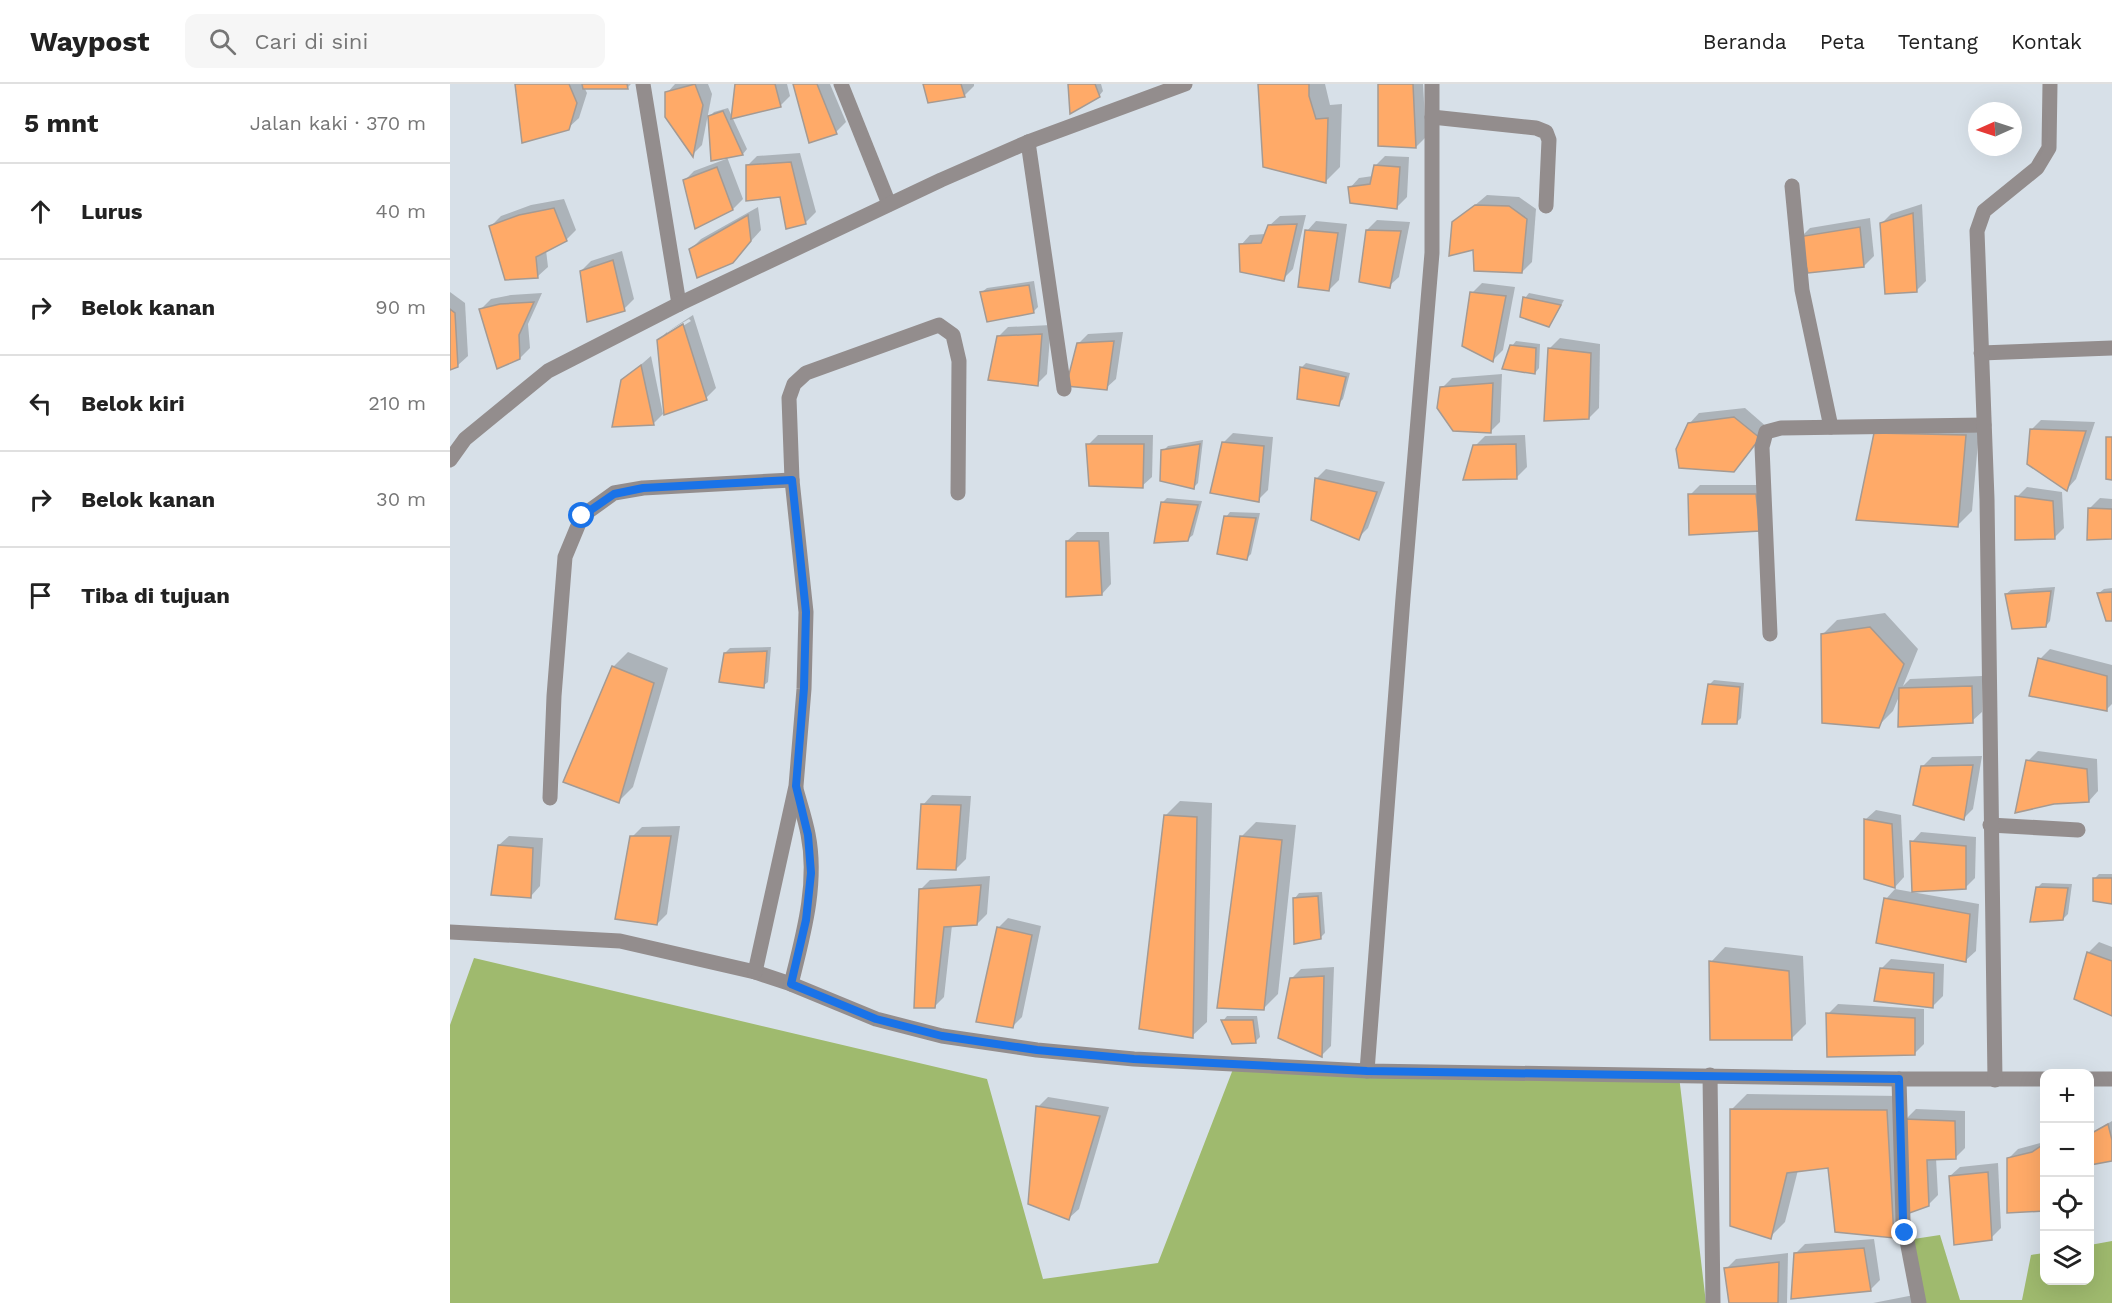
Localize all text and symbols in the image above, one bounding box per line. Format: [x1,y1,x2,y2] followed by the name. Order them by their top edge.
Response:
[185,14,605,68] search box
[30,25,149,58] text: Waypost
[206,25,239,58] icon: search
[254,29,368,54] text: Cari di sini
[1703,29,1787,54] text: Beranda
[1820,29,1865,54] text: Peta
[1898,29,1978,54] text: Tentang
[2011,29,2082,54] text: Kontak
[1968,102,2022,156] north arrow
[24,108,98,138] text: 5 mnt
[250,111,426,135] text: Jalan kaki · 370 m
[24,195,57,228] icon: ahead
[81,199,143,224] text: Lurus
[375,199,426,223] text: 40 m
[24,291,57,324] icon: right
[81,295,215,320] text: Belok kanan
[375,295,426,319] text: 90 m
[24,387,57,420] icon: left
[81,391,185,416] text: Belok kiri
[368,391,426,415] text: 210 m
[24,483,57,516] icon: right
[81,487,215,512] text: Belok kanan
[376,487,426,511] text: 30 m
[568,502,594,528] route start
[24,579,57,612] icon: arrive
[81,583,230,608] text: Tiba di tujuan
[2040,1069,2094,1285] map controls
[2040,1069,2094,1123] button: +
[2040,1123,2094,1177] button: −
[2040,1177,2094,1231] button: locate
[1891,1219,1917,1245] route end
[2040,1231,2094,1285] button: layers

